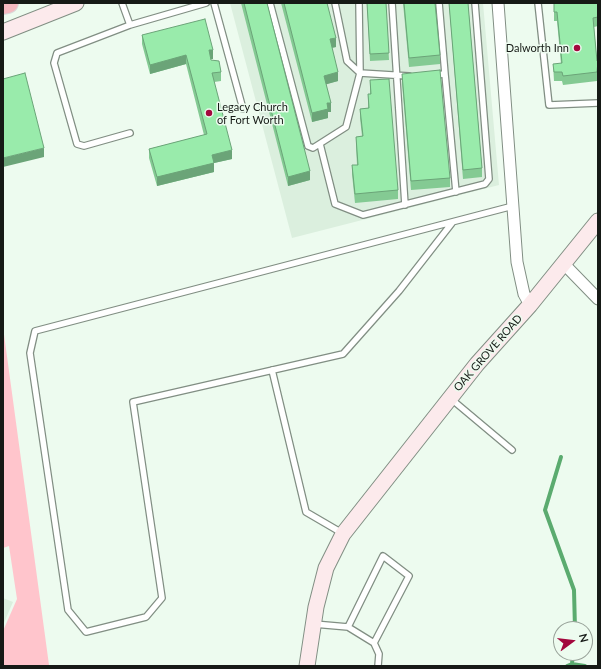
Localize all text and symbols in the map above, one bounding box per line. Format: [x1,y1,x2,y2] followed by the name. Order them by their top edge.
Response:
[506,41,569,55] place label: Dalworth Inn
[572,43,582,53] marker: Dalworth Inn
[217,100,288,126] place label: Legacy Church of Fort Worth
[204,108,214,118] marker: Legacy Church of Fort Worth
[451,312,525,394] street label: OAK GROVE ROAD
[553,621,593,661] north arrow
[577,632,591,644] text: N

